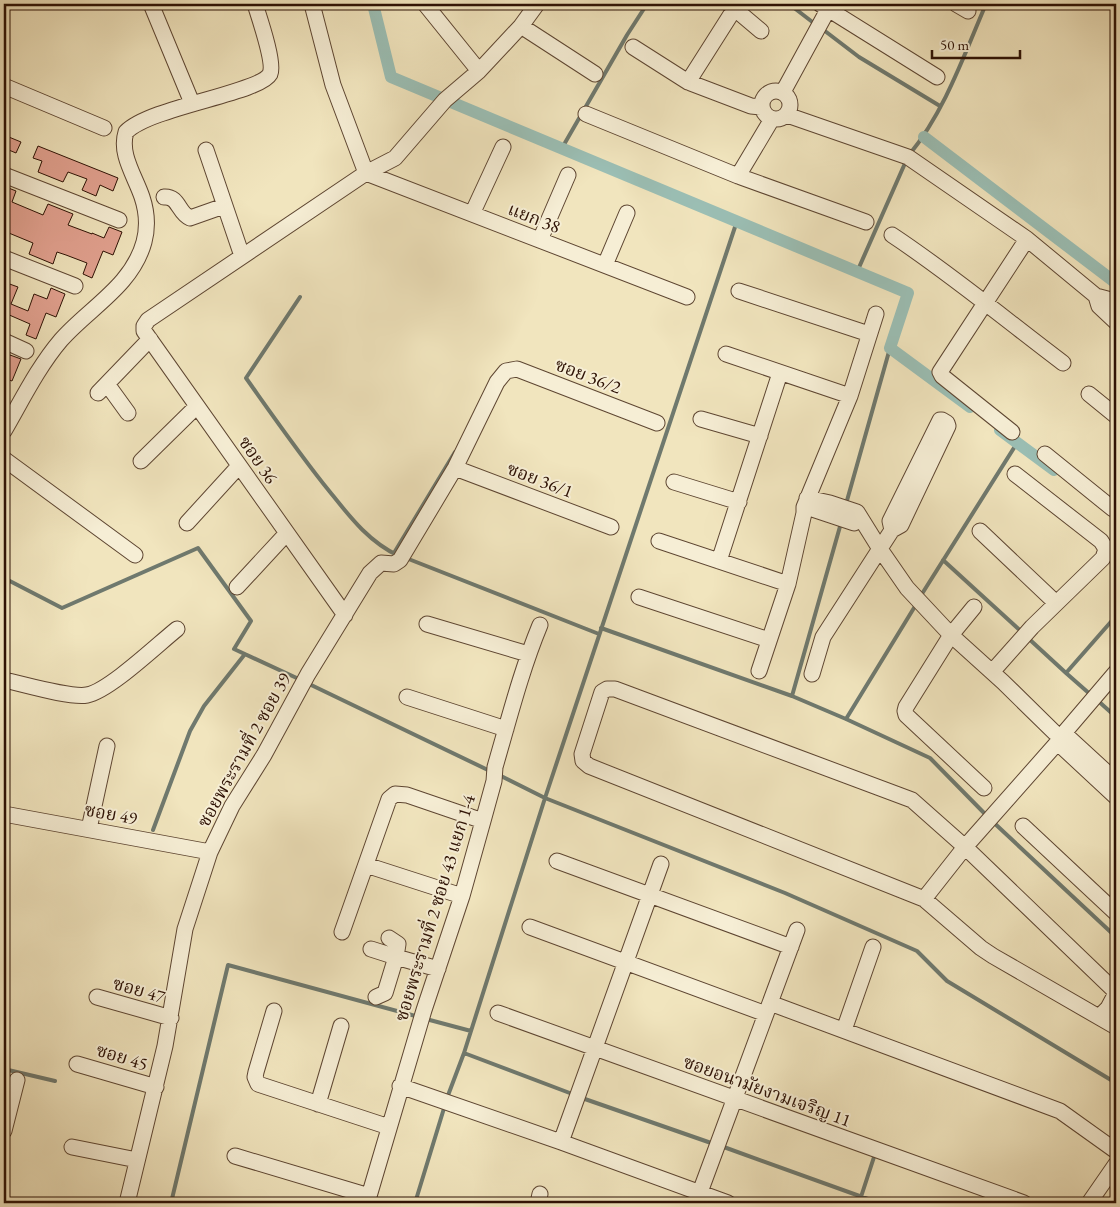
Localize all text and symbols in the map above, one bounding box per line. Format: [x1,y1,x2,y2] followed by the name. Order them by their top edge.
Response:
[932,28,1020,60] scale bar
[940,35,969,54] text: 50 m
[505,197,564,238] street label: แยก 38
[552,352,625,399] street label: ซอย 36/2
[234,431,283,488] street label: ซอย 36
[504,456,576,503] street label: ซอย 36/1
[190,667,296,831] street label: ซอยพระรามที่ 2 ซอย 39
[387,791,480,1024] street label: ซอยพระรามที่ 2 ซอย 43 แยก 1-4
[83,798,140,829] street label: ซอย 49
[110,971,168,1008] street label: ซอย 47
[93,1038,151,1075] street label: ซอย 45
[680,1049,854,1132] street label: ซอยอนามัยงามเจริญ 11

